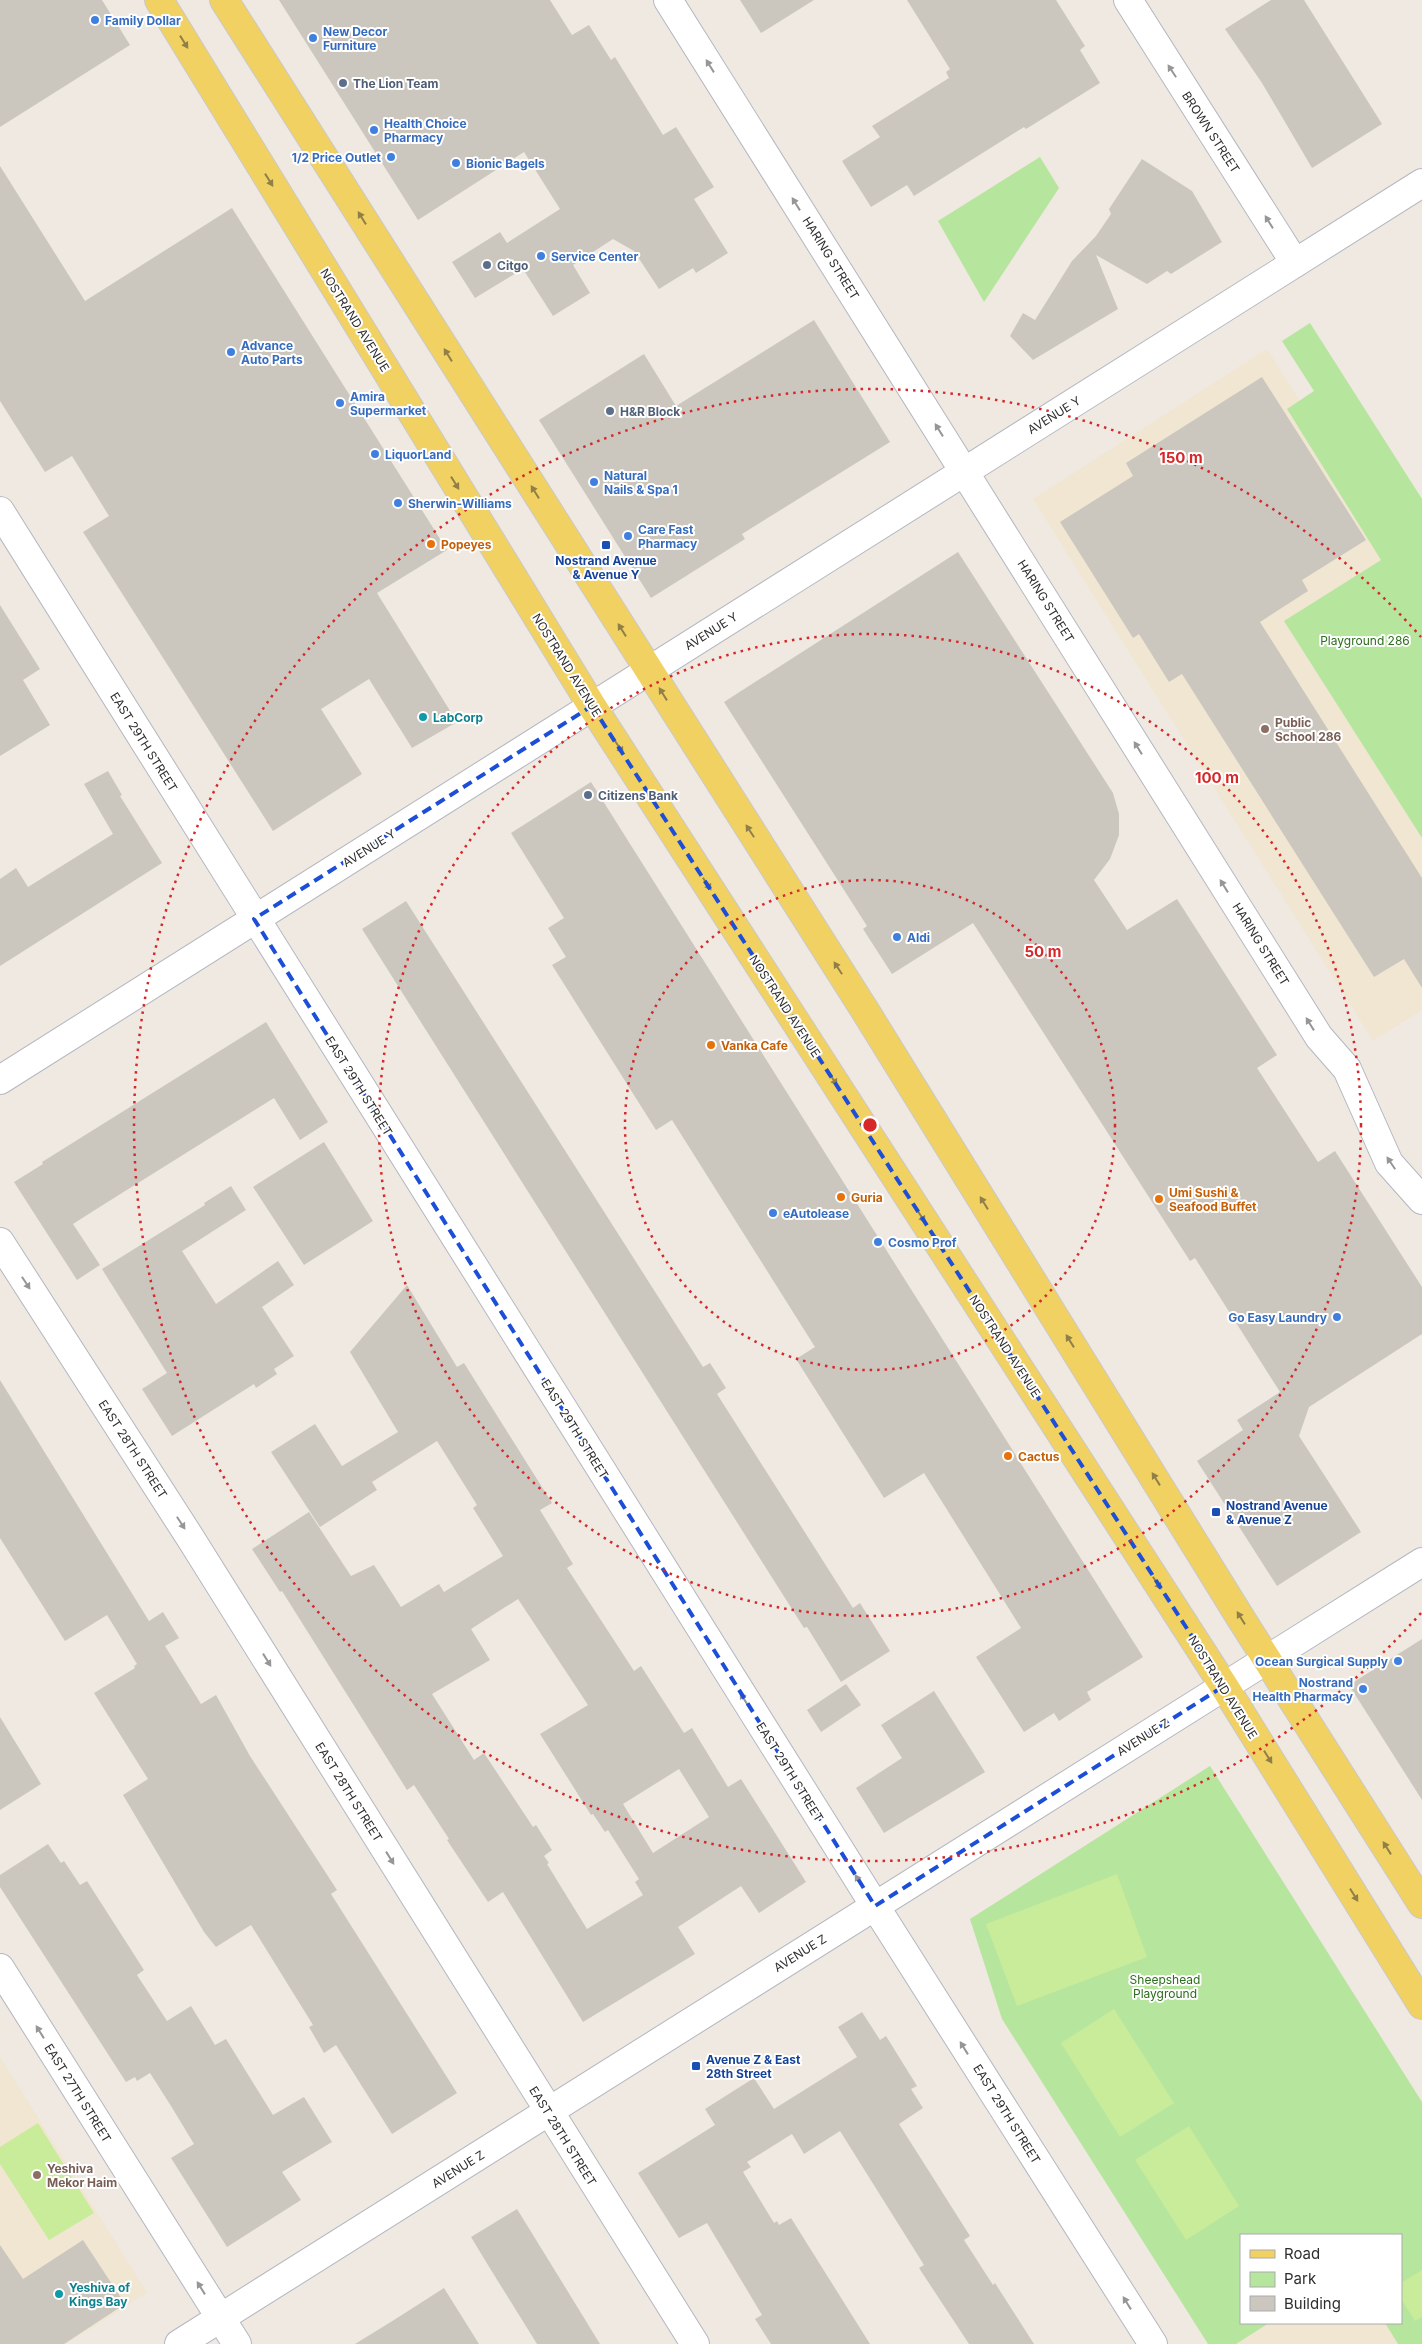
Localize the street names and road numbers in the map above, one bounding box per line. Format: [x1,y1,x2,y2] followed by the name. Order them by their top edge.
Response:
[1179,88,1243,176] street label: BROWN STREET
[800,214,863,302] street label: HARING STREET
[317,266,393,374] street label: NOSTRAND AVENUE
[1025,393,1083,437] street label: AVENUE Y
[1015,557,1078,645] street label: HARING STREET
[682,609,740,653] street label: AVENUE Y
[529,611,605,719] street label: NOSTRAND AVENUE
[107,689,181,795] street label: EAST 29TH STREET
[340,826,398,870] street label: AVENUE Y
[1230,900,1293,988] street label: HARING STREET
[746,952,824,1060] street label: NOSTRAND AVENUE
[322,1033,396,1139] street label: EAST 29TH STREET
[966,1292,1044,1400] street label: NOSTRAND AVENUE
[538,1376,612,1482] street label: EAST 29TH STREET
[96,1397,171,1501] street label: EAST 28TH STREET
[1185,1633,1261,1741] street label: NOSTRAND AVENUE
[1114,1715,1172,1759] street label: AVENUE Z
[753,1719,827,1825] street label: EAST 29TH STREET
[312,1740,386,1845] street label: EAST 28TH STREET
[771,1931,829,1975] street label: AVENUE Z
[41,2041,115,2145] street label: EAST 27TH STREET
[970,2061,1044,2167] street label: EAST 29TH STREET
[526,2084,600,2189] street label: EAST 28TH STREET
[429,2147,487,2191] street label: AVENUE Z

